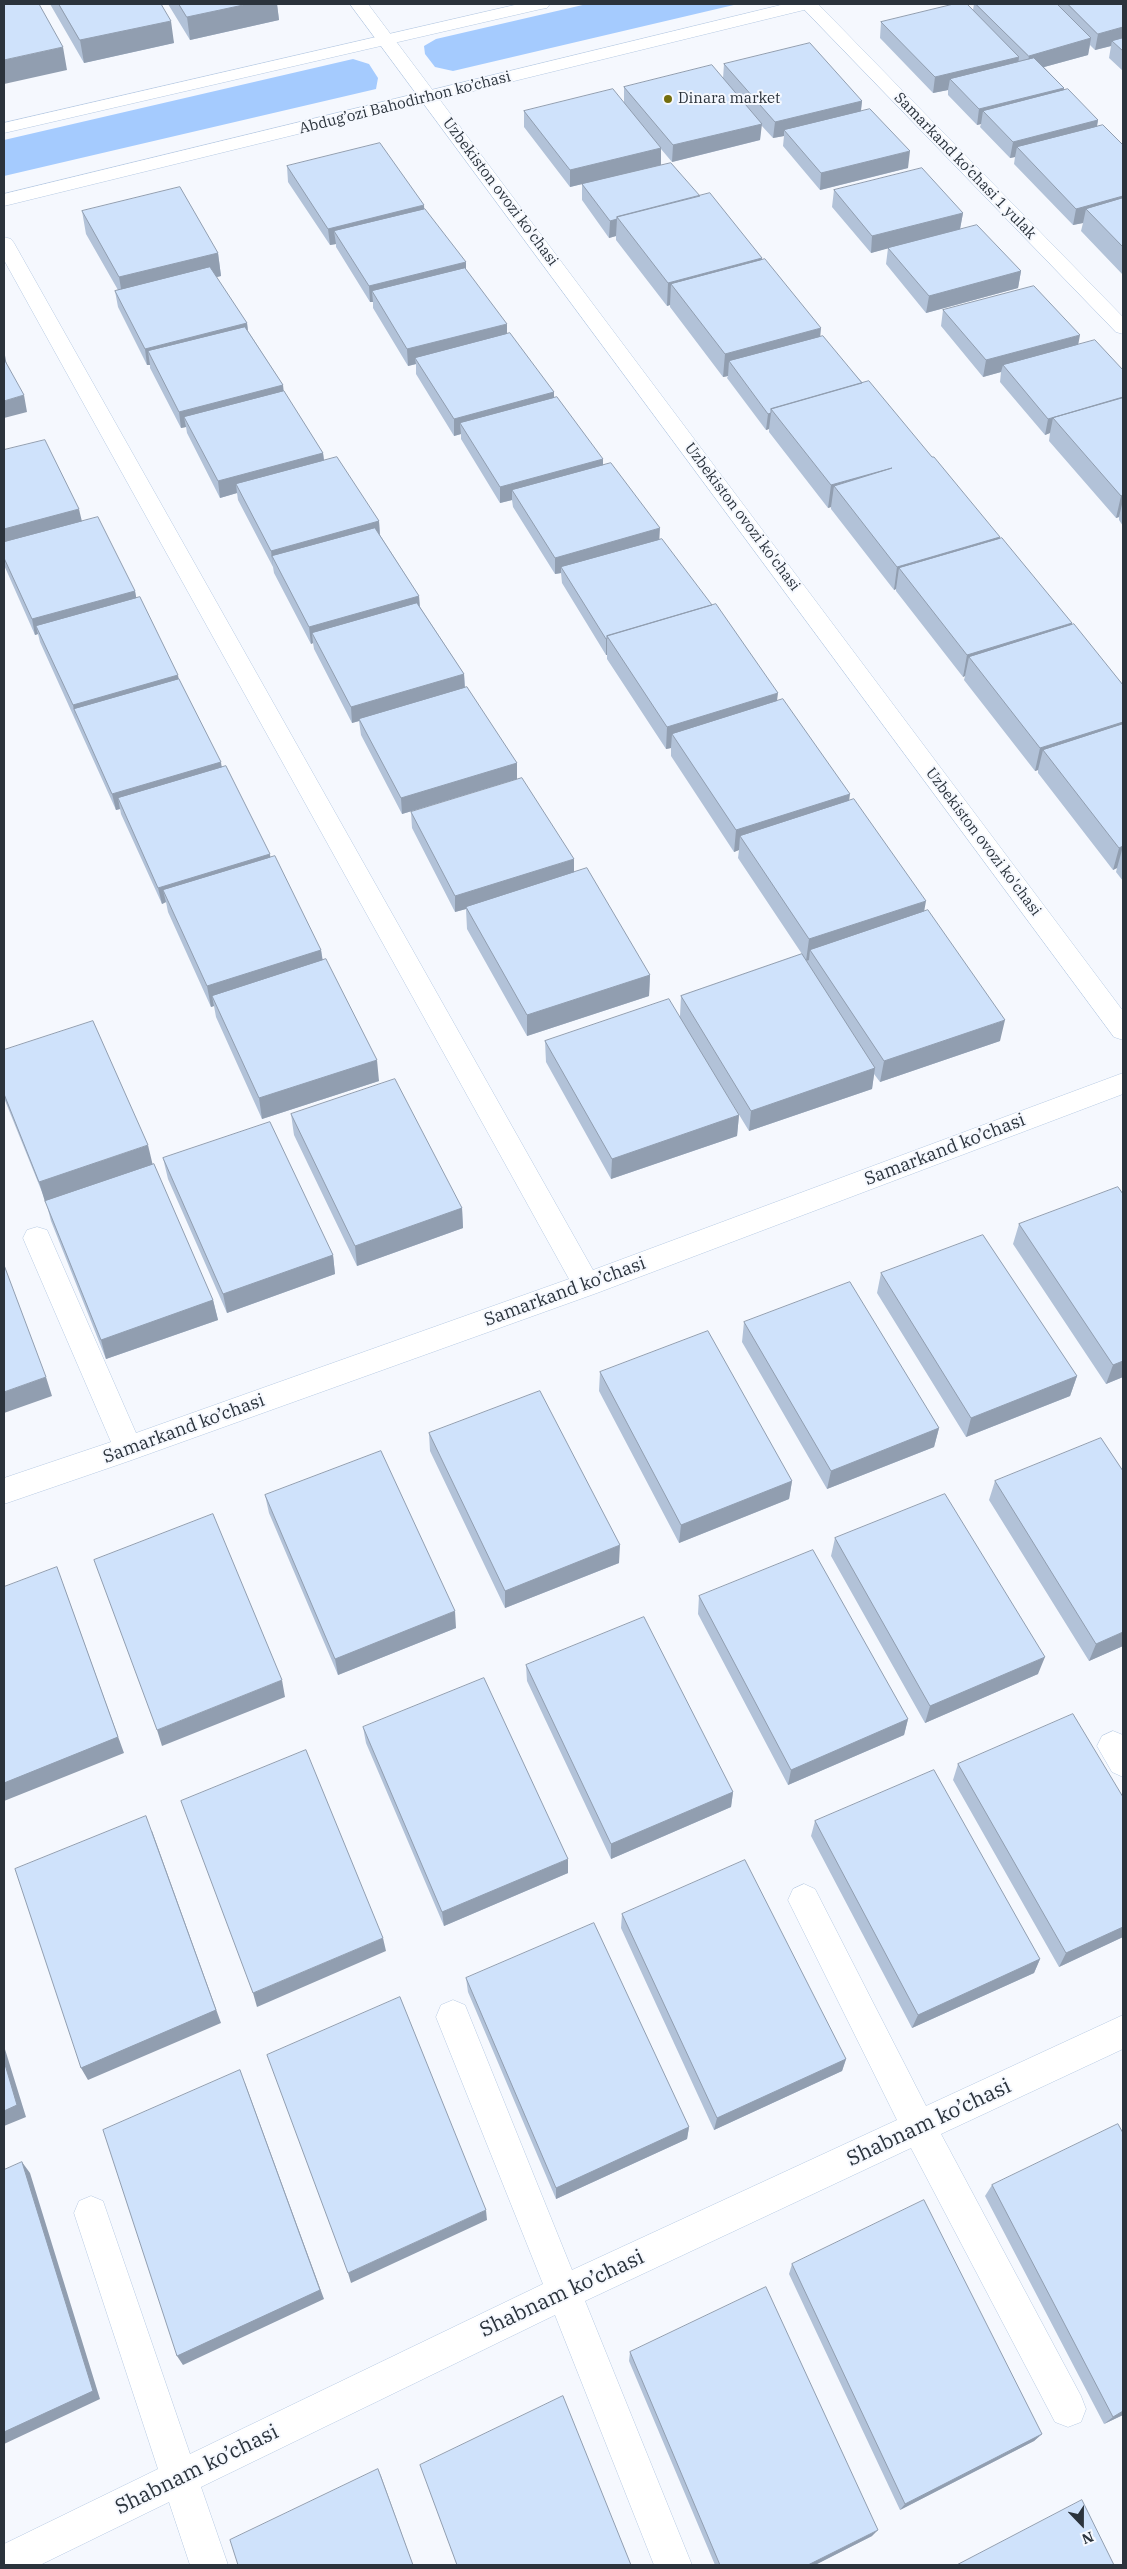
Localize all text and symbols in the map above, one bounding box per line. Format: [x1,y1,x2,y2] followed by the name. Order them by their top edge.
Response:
[297,68,513,138] street label: Abdug’ozi Bahodirhon ko’chasi
[890,89,1040,243] street label: Samarkand ko’chasi 1 yulak
[678,90,780,108] place label: Dinara market
[662,93,674,105] marker: Dinara market
[438,114,562,270] street label: Uzbekiston ovozi ko'chasi
[680,439,804,595] street label: Uzbekiston ovozi ko'chasi
[921,764,1045,920] street label: Uzbekiston ovozi ko'chasi
[862,1109,1028,1191] street label: Samarkand ko’chasi
[481,1253,649,1331] street label: Samarkand ko’chasi
[100,1390,268,1468] street label: Samarkand ko’chasi
[843,2074,1015,2172] street label: Shabnam ko’chasi
[476,2245,648,2343] street label: Shabnam ko’chasi
[111,2420,283,2520] street label: Shabnam ko’chasi
[1057,2499,1107,2549] north arrow
[1079,2527,1096,2548] text: N

